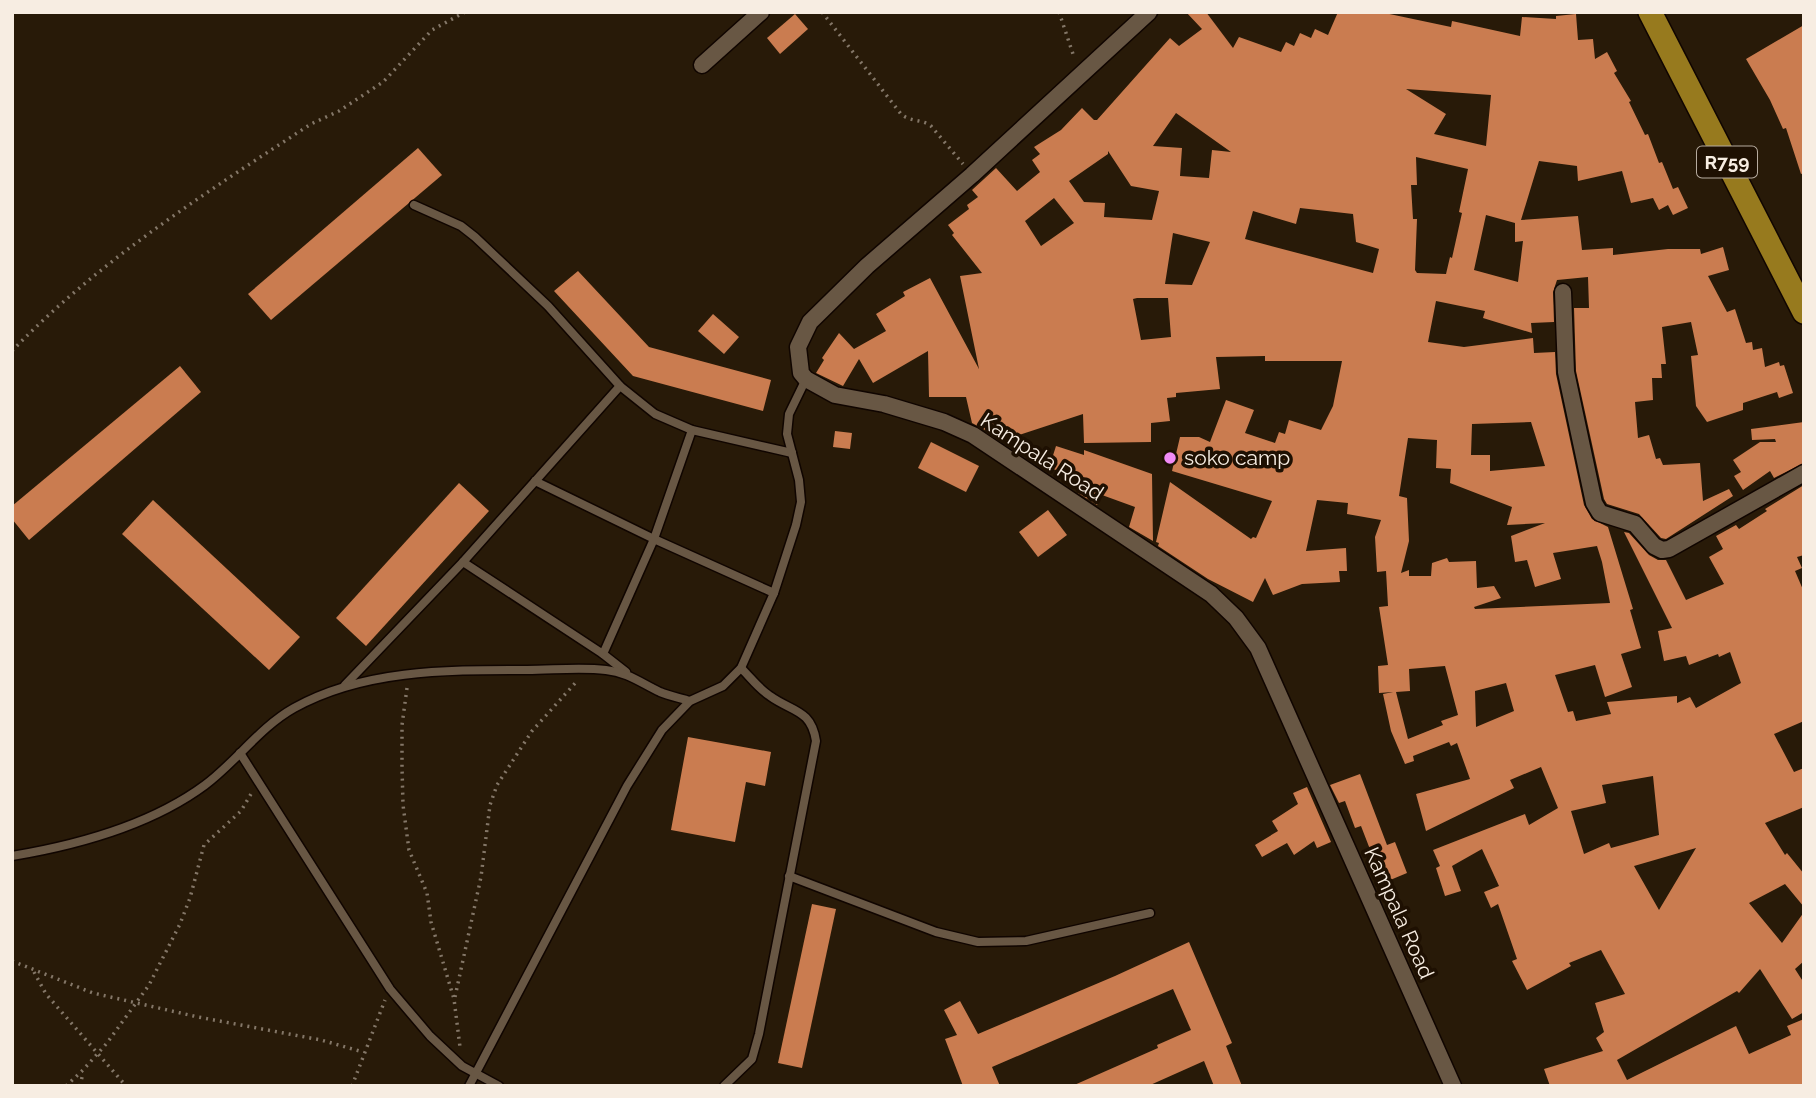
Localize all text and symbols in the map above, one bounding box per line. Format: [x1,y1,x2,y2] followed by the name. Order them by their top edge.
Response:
[1697,146,1757,178] road number: R759
[976,408,1108,506] street label: Kampala Road
[1184,445,1290,470] place label: soko camp
[1162,450,1178,466] marker: soko camp
[1359,843,1440,983] street label: Kampala Road

